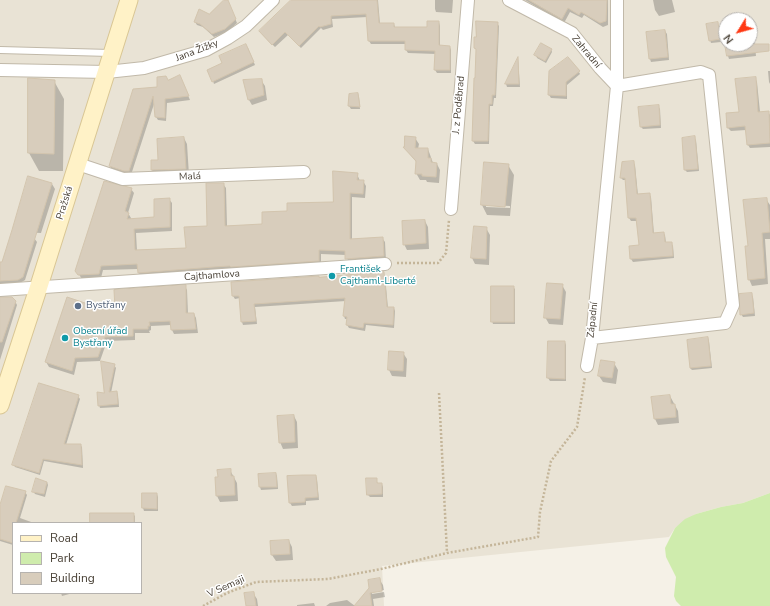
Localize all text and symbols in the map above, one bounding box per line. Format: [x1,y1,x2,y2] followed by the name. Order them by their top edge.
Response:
[718,12,758,52] north arrow
[720,31,737,47] text: N
[569,33,603,71] street label: Zahradní
[174,37,220,65] street label: Jana Žižky
[450,75,468,135] street label: J. z Poděbrad
[179,171,201,183] street label: Malá
[54,185,76,221] street label: Pražská
[340,264,416,288] place label: František Cajthaml-Liberté
[184,268,240,284] street label: Cajthamlova
[327,271,337,281] marker: František Cajthaml-Liberté
[86,300,126,312] place label: Bystřany
[73,301,83,311] marker: Bystřany
[585,301,601,339] street label: Západní
[73,326,127,350] place label: Obecní úřad Bystřany
[60,333,70,343] marker: Obecní úřad Bystřany
[12,522,142,594] legend
[50,530,78,546] text: Road
[50,550,74,566] text: Park
[50,570,95,586] text: Building
[206,573,246,601] street label: V Semaji

